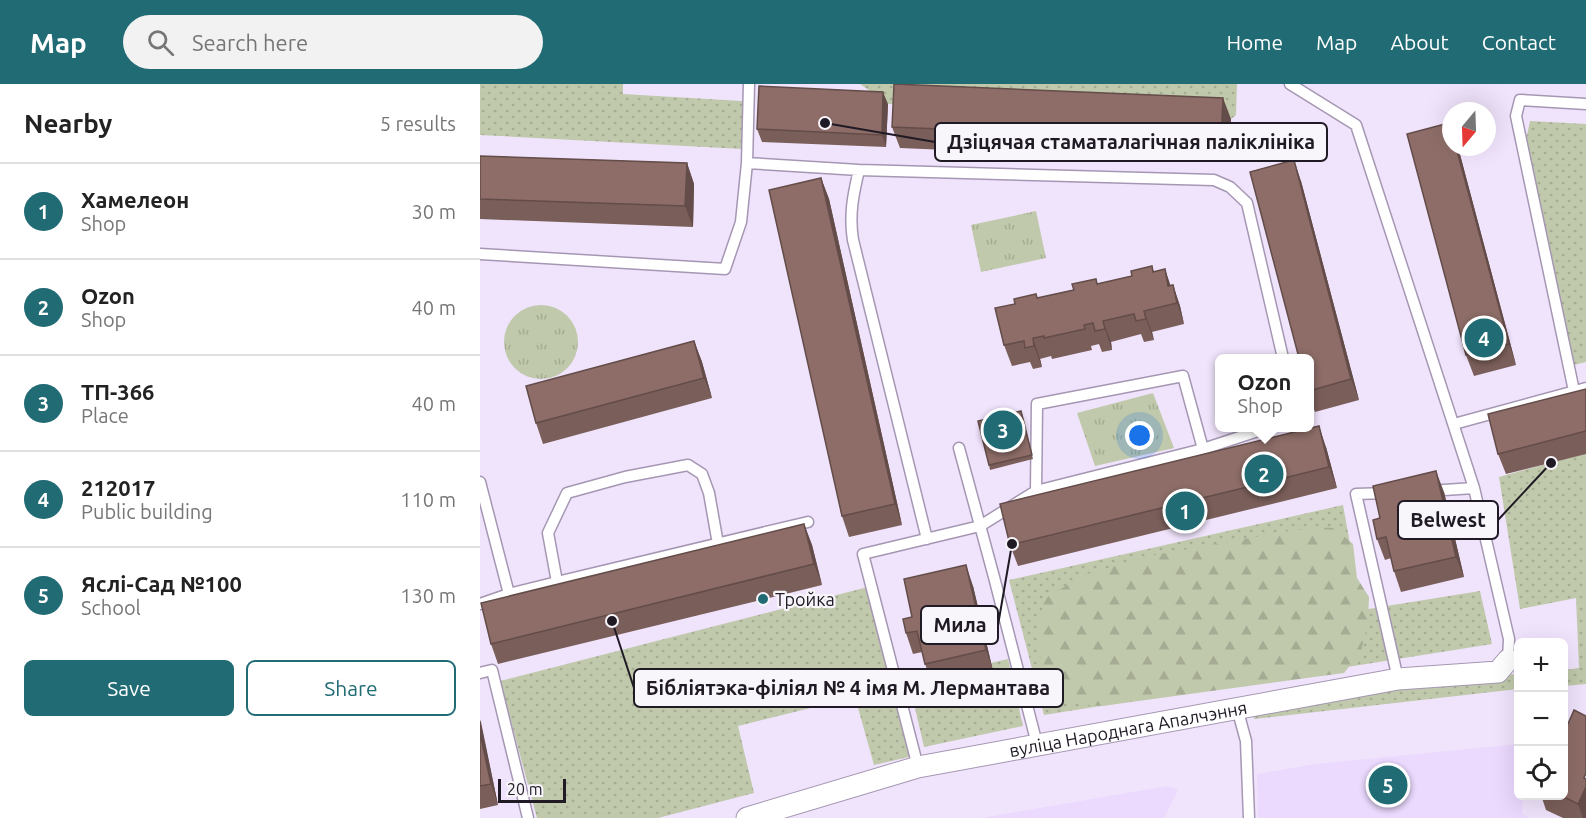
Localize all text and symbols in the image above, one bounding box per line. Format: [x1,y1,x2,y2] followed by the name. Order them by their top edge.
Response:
[123,15,543,69] search box
[144,26,177,59] icon: search
[30,27,87,58] text: Map
[192,30,308,55] text: Search here
[1226,30,1283,54] text: Home
[1316,30,1357,54] text: Map
[1390,30,1449,54] text: About
[1482,30,1556,54] text: Contact
[1442,102,1496,156] north arrow
[24,109,112,138] text: Nearby
[380,112,456,135] text: 5 results
[935,123,1327,161] callout: Дзіцячая стаматалагічная паліклініка
[947,130,1315,153] text: Дзіцячая стаматалагічная паліклініка
[81,187,189,212] text: Хамелеон
[38,200,49,223] text: 1
[412,200,456,223] text: 30 m
[81,212,126,235] text: Shop
[81,283,135,308] text: Ozon
[38,296,49,319] text: 2
[412,296,456,319] text: 40 m
[81,308,126,331] text: Shop
[1464,316,1504,360] pin: 4
[1215,354,1314,432] popup
[1238,369,1291,394] text: Ozon
[81,379,154,404] text: ТП-366
[38,392,49,415] text: 3
[412,392,456,415] text: 40 m
[1238,394,1283,417] text: Shop
[81,404,129,427] text: Place
[984,408,1022,452] pin: 3
[1125,421,1154,450] your location
[1244,452,1284,496] pin: 2
[81,475,155,500] text: 212017
[38,488,49,511] text: 4
[400,488,456,511] text: 110 m
[1166,488,1204,534] pin: 1
[81,500,213,523] text: Public building
[1398,501,1498,539] callout: Belwest
[1410,508,1486,531] text: Belwest
[81,571,242,596] text: Яслі-Сад №100
[38,584,49,607] text: 5
[400,584,456,607] text: 130 m
[775,589,835,609] place label: Тройка
[756,592,770,606] marker: Тройка
[81,596,141,619] text: School
[921,606,998,644] callout: Мила
[933,613,987,636] text: Мила
[1514,638,1568,800] map controls
[1514,638,1568,692] button: +
[24,660,234,716] button: Save
[246,660,456,716] button: Share
[634,669,1063,707] callout: Бібліятэка-філіял № 4 імя М. Лермантава
[646,676,1050,699] text: Бібліятэка-філіял № 4 імя М. Лермантава
[1514,692,1568,746] button: −
[1007,697,1249,760] street label: вуліца Народнага Апалчэння
[1514,746,1568,800] button: locate
[1368,762,1408,808] pin: 5
[498,776,566,804] scale bar
[507,780,543,798] text: 20 m

